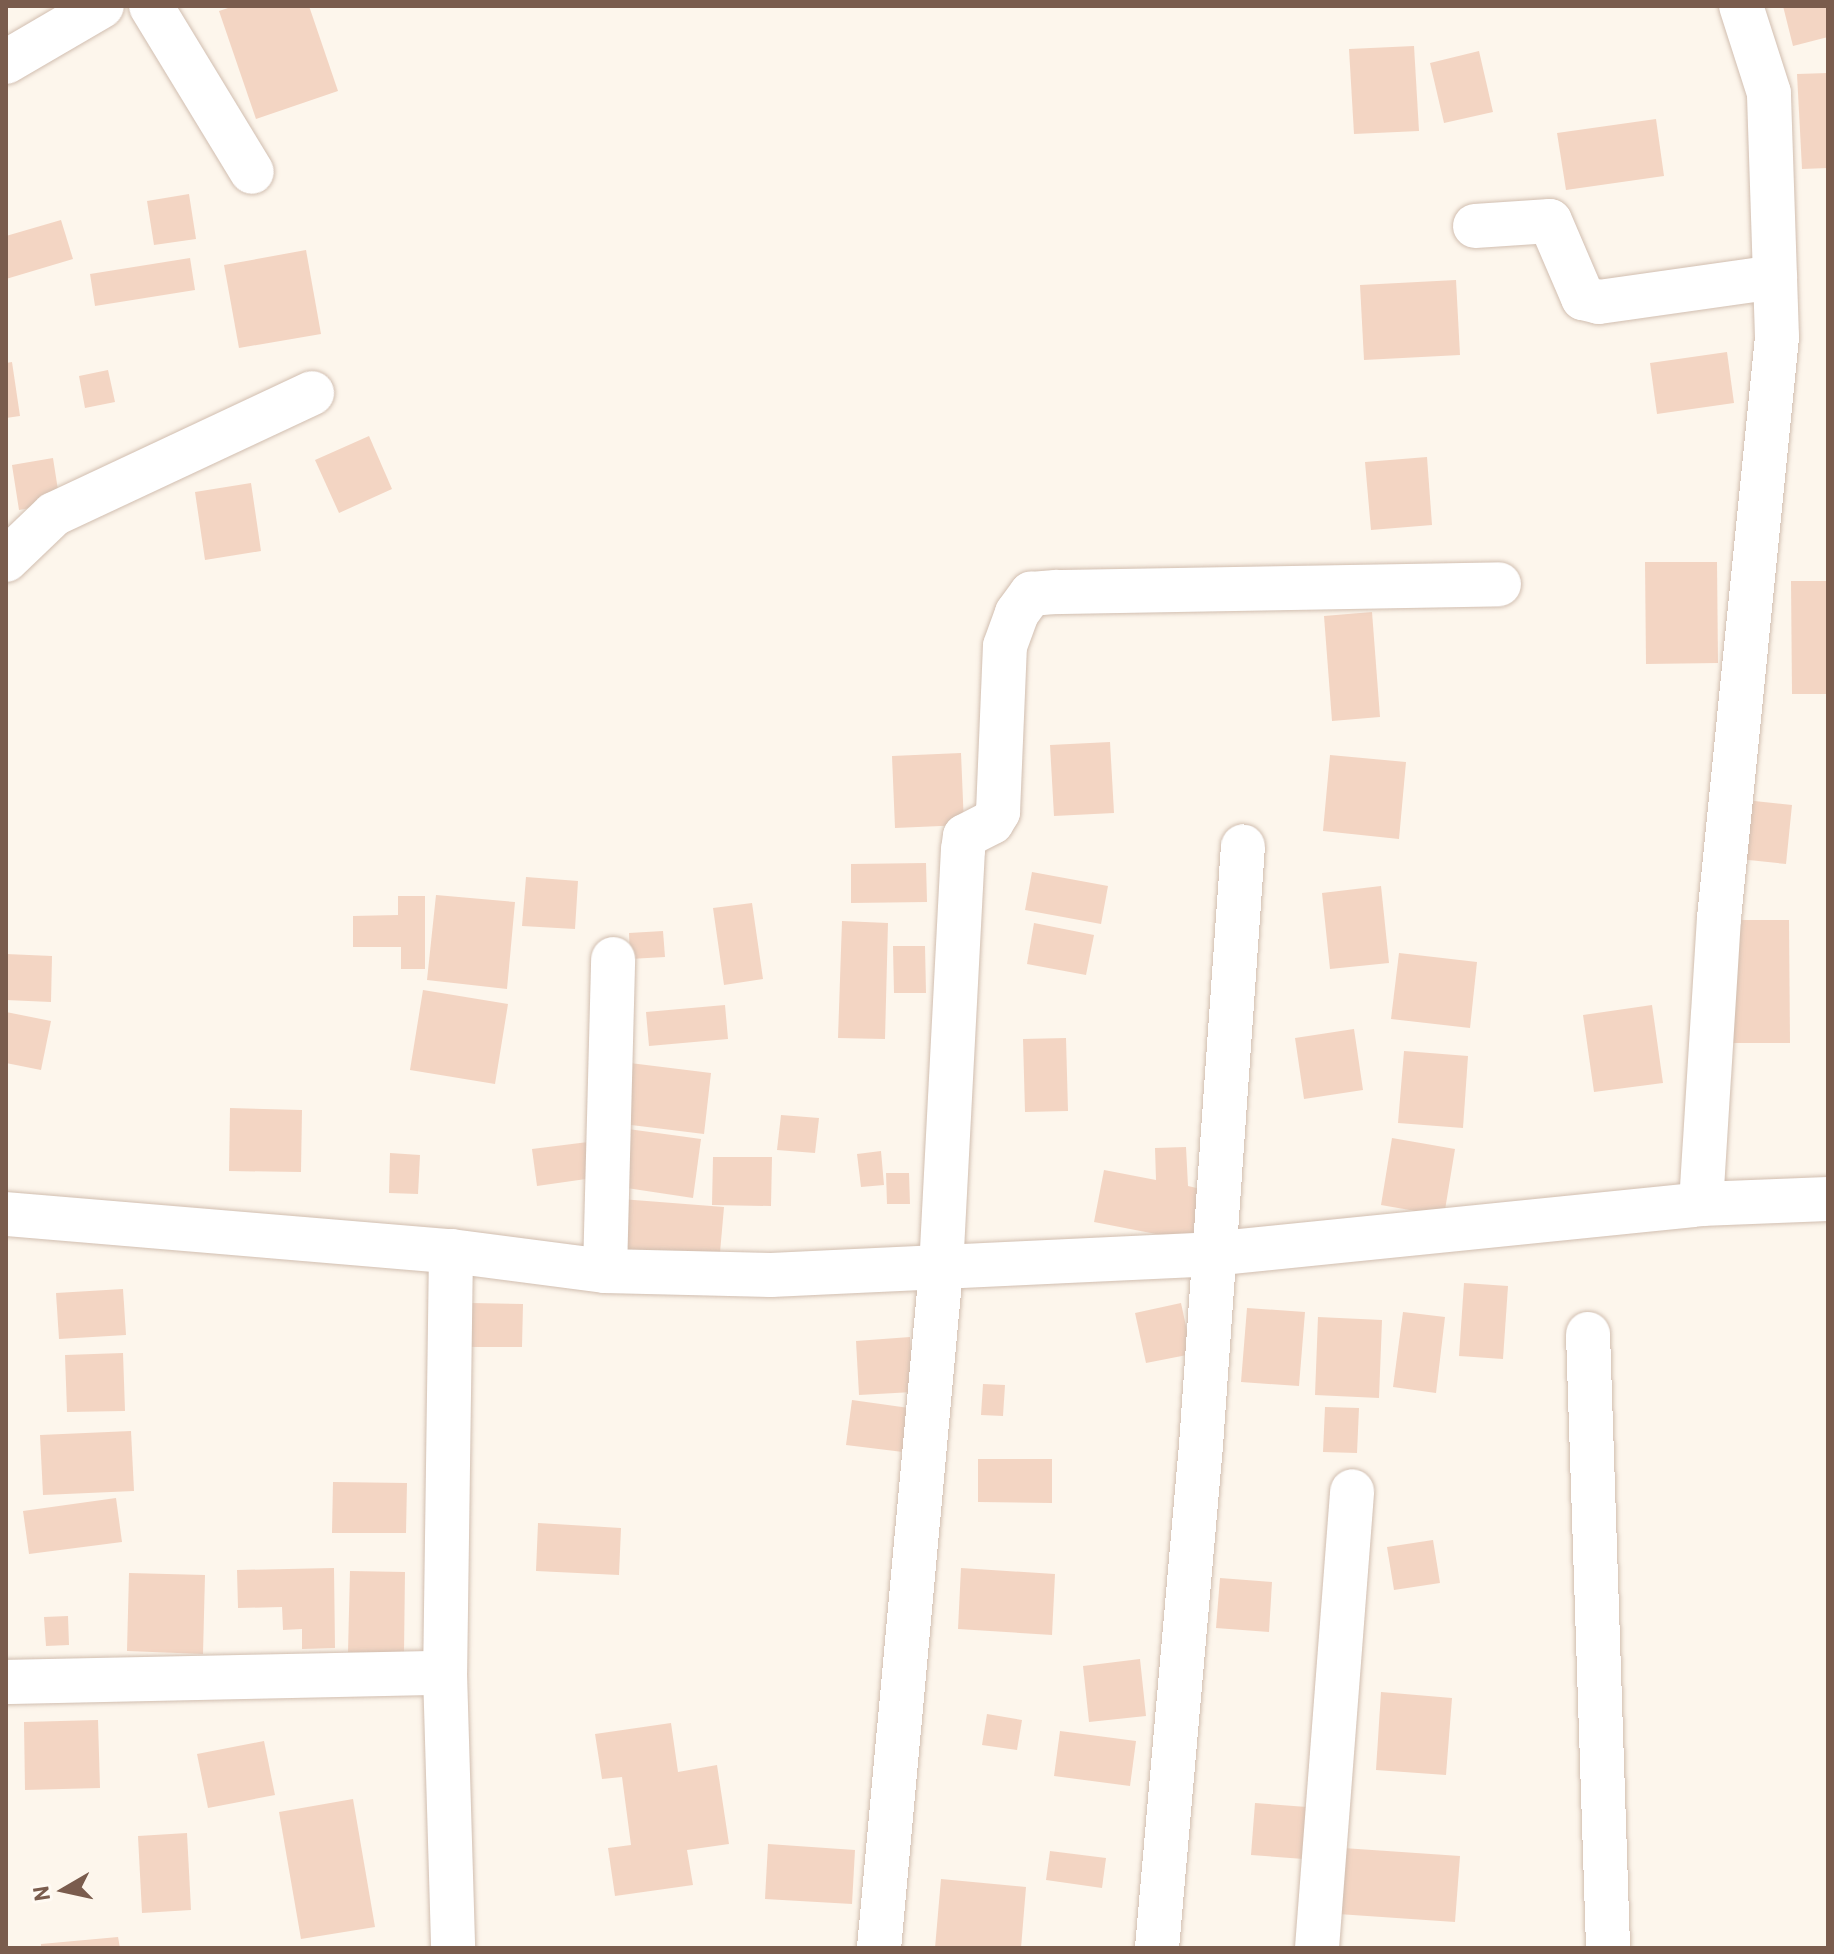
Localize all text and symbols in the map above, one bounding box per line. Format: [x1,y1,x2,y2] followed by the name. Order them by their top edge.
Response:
[24,1850,104,1930] north arrow
[26,1884,54,1903] text: N

